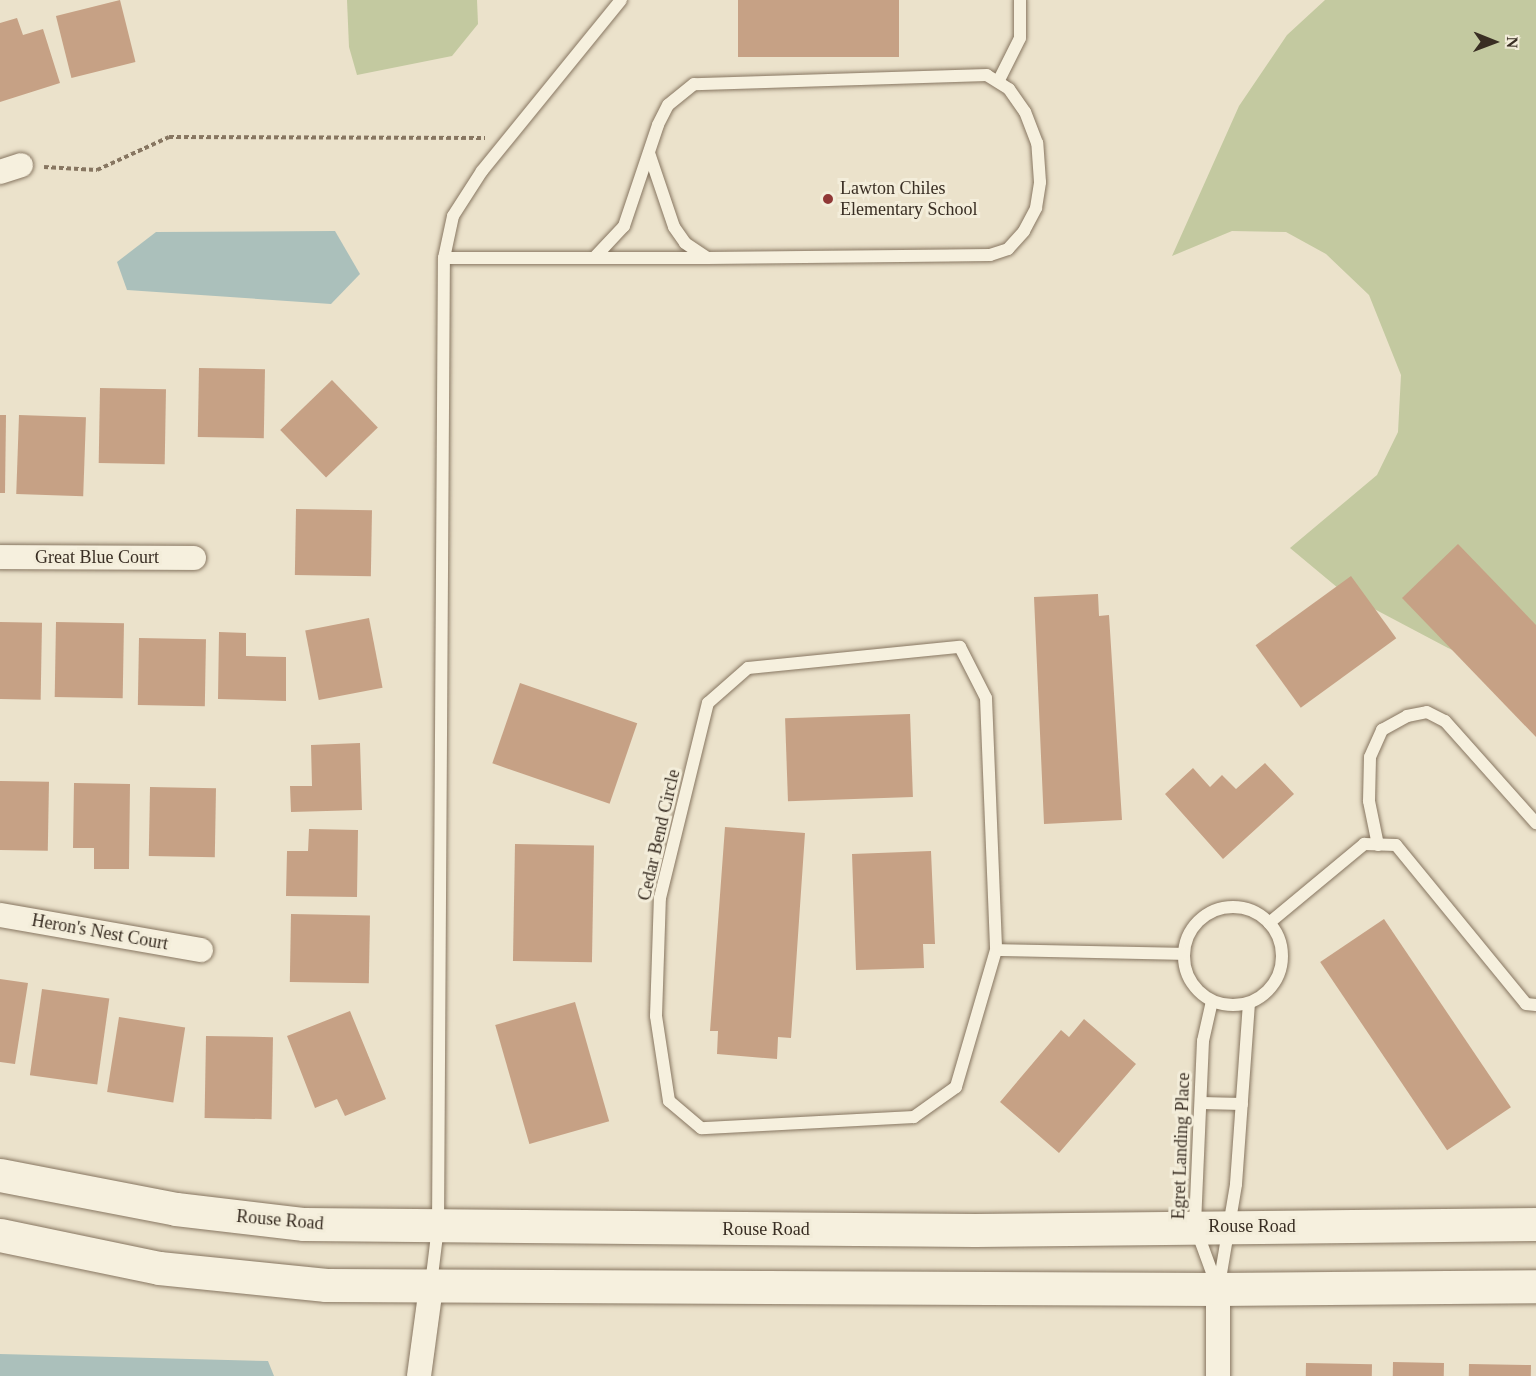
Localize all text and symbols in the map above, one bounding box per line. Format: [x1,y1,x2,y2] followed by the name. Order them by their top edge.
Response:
[1464,12,1524,72] north arrow
[1504,36,1521,48] text: N
[840,178,977,220] place label: Lawton Chiles Elementary School
[821,192,835,206] marker: Lawton Chiles Elementary School
[35,546,159,568] street label: Great Blue Court
[633,767,685,903] street label: Cedar Bend Circle
[30,909,170,955] street label: Heron's Nest Court
[1168,1072,1194,1220] street label: Egret Landing Place
[235,1205,325,1235] street label: Rouse Road
[1208,1215,1296,1237] street label: Rouse Road
[722,1218,810,1240] street label: Rouse Road

